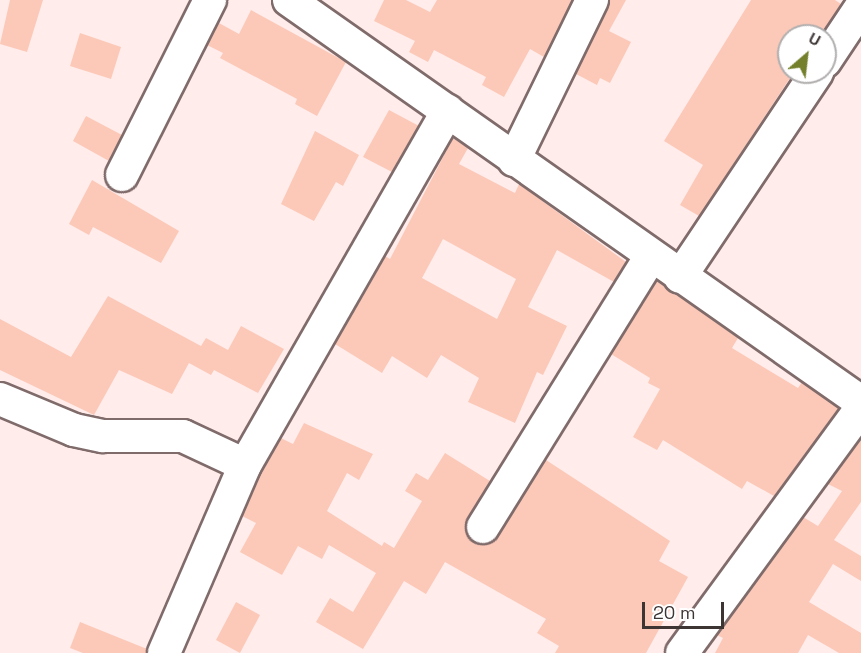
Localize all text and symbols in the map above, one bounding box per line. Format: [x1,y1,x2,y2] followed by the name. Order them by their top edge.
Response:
[777,24,837,84] north arrow
[805,28,824,51] text: U
[645,590,728,628] scale bar
[653,601,696,624] text: 20 m

